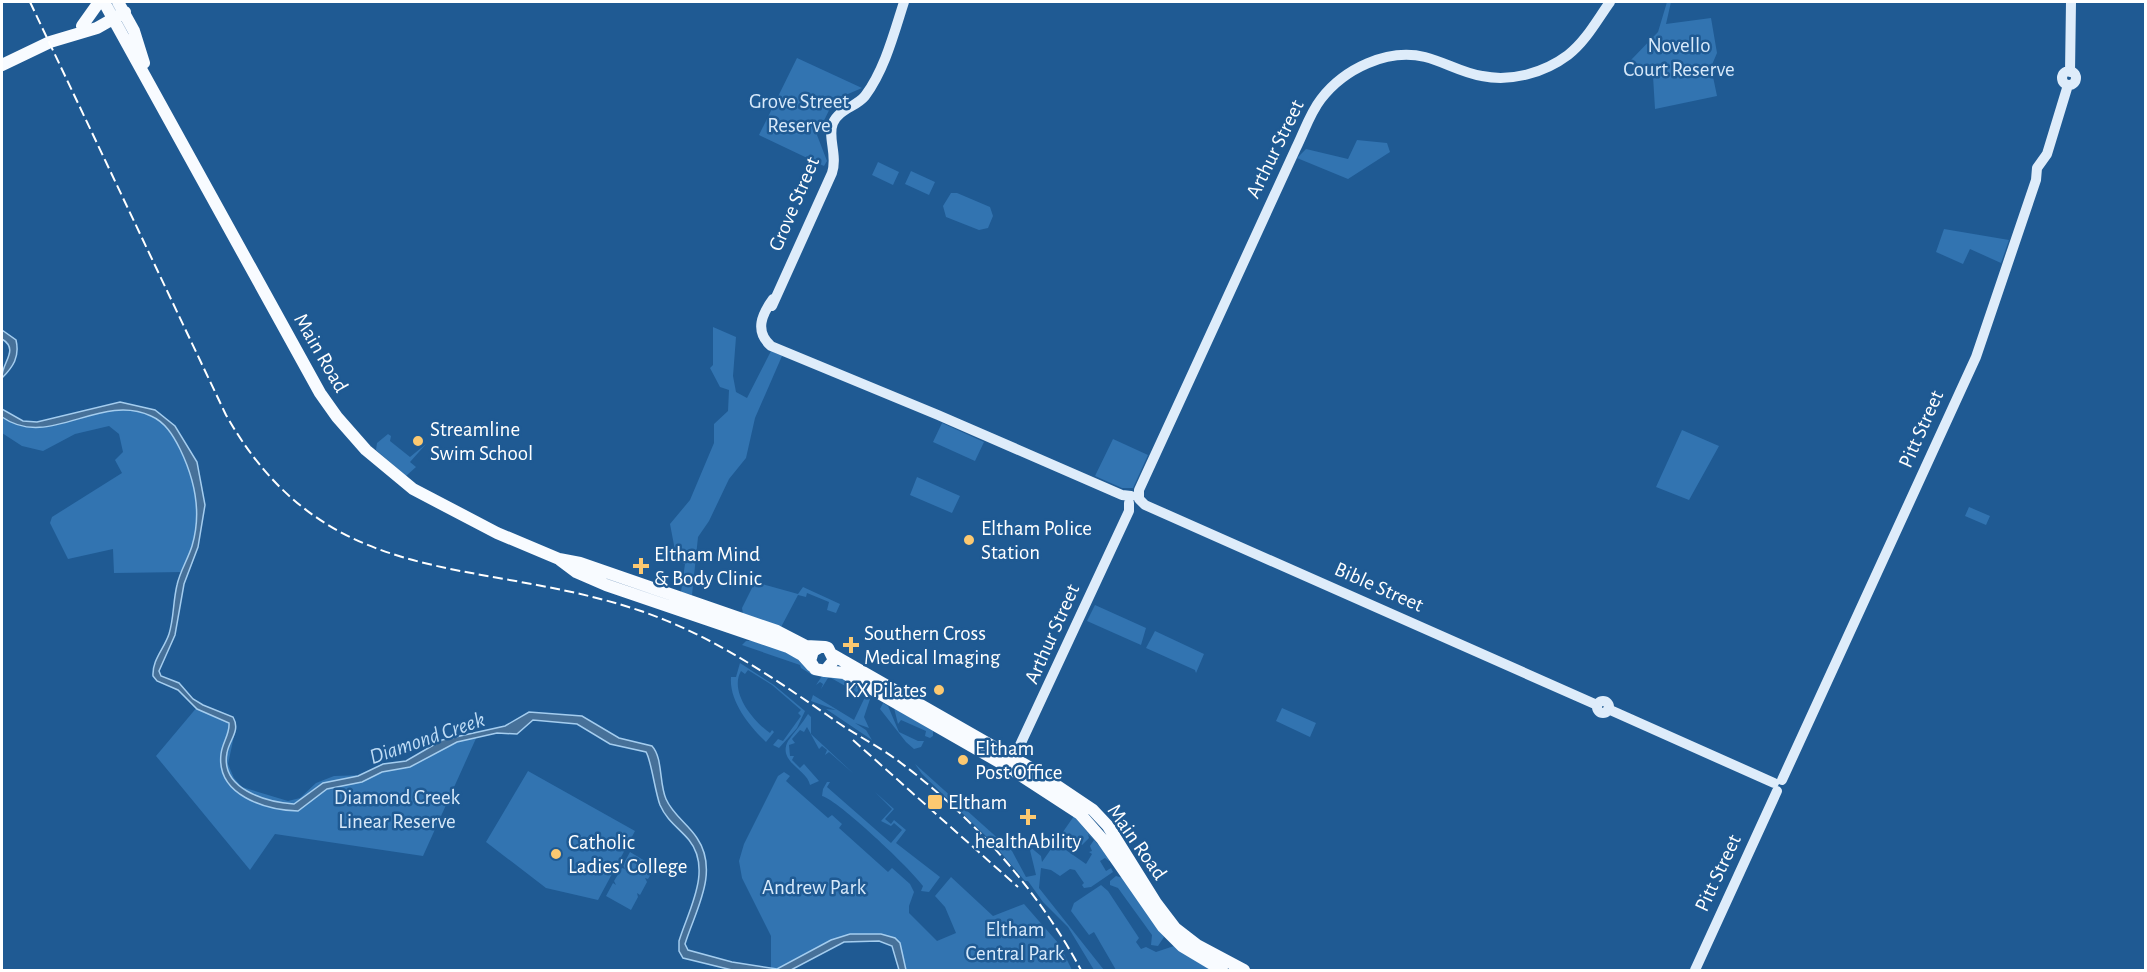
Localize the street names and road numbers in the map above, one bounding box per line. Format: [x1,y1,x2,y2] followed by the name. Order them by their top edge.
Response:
[1242,96,1308,201] street label: Arthur Street
[765,154,823,254] street label: Grove Street
[290,310,352,396] street label: Main Road
[1895,387,1947,471] street label: Pitt Street
[1331,558,1427,616] street label: Bible Street
[1021,581,1083,687] street label: Arthur Street
[1103,800,1171,884] street label: Main Road
[1691,831,1745,915] street label: Pitt Street

